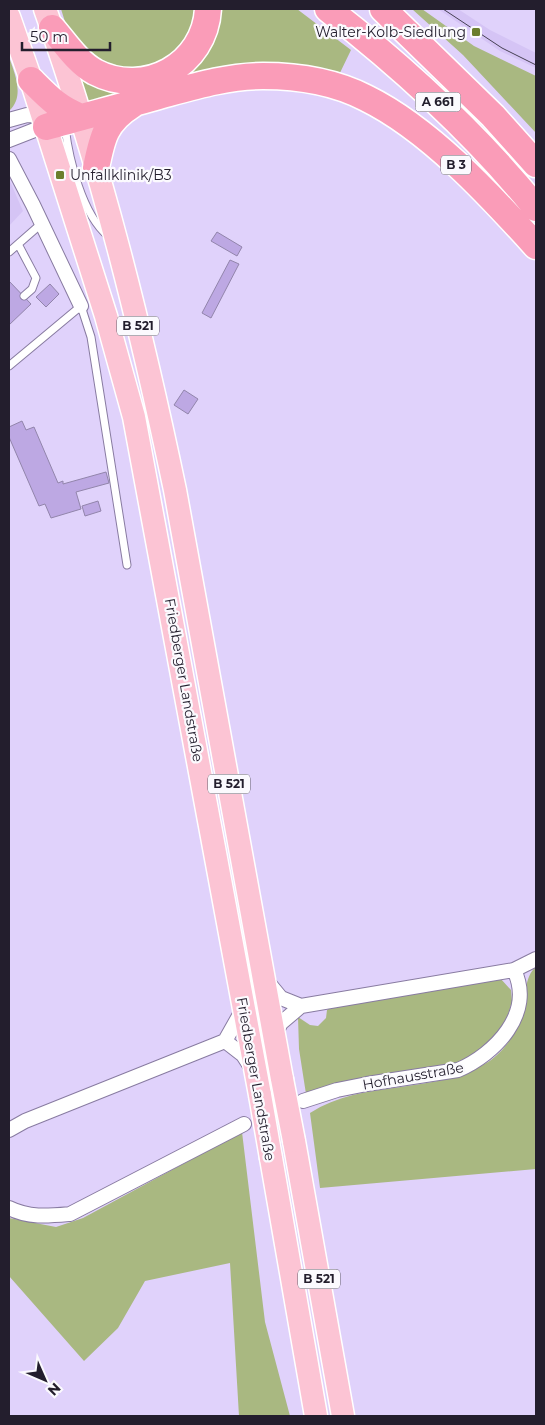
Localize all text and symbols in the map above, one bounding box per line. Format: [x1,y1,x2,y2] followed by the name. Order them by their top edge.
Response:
[22,20,110,52] scale bar
[315,23,466,41] place label: Walter-Kolb-Siedlung
[470,26,482,38] marker: Walter-Kolb-Siedlung
[30,27,68,46] text: 50 m
[416,92,460,111] road number: A 661
[441,156,471,174] road number: B 3
[70,166,172,184] place label: Unfallklinik/B3
[54,169,66,181] marker: Unfallklinik/B3
[117,316,159,336] road number: B 521
[161,597,207,763] street label: Friedberger Landstraße
[208,774,250,794] road number: B 521
[233,996,279,1162] street label: Friedberger Landstraße
[361,1058,465,1094] street label: Hofhausstraße
[298,1270,340,1288] road number: B 521
[20,1355,70,1405] north arrow
[44,1379,65,1400] text: N

